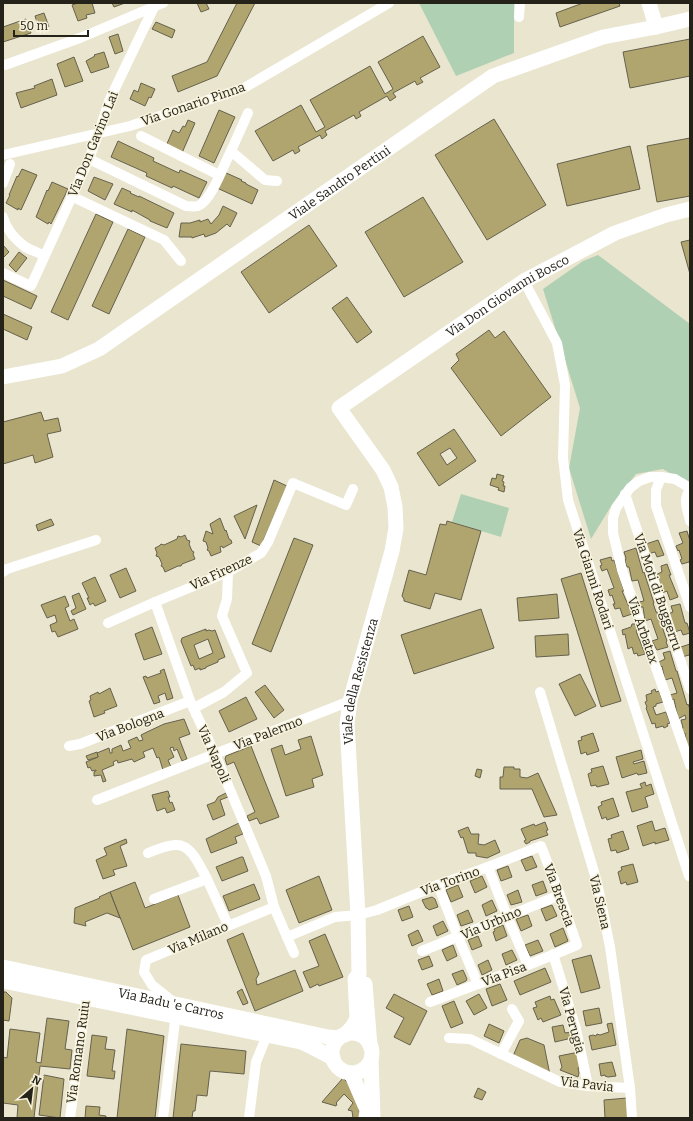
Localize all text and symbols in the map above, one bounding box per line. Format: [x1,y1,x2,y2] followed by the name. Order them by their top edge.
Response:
[14,12,88,38] scale bar
[20,19,49,33] text: 50 m
[139,79,247,129] street label: Via Gonario Pinna
[65,89,121,199] street label: Via Don Gavino Lai
[286,142,393,223] street label: Viale Sandro Pertini
[443,251,571,340] street label: Via Don Giovanni Bosco
[570,527,616,631] street label: Via Gianni Rodari
[631,531,685,653] street label: Via Moti di Buggerru
[187,551,255,593] street label: Via Firenze
[625,595,661,665] street label: Via Arbatax
[339,616,380,745] street label: Viale della Resistenza
[94,705,166,745] street label: Via Bologna
[231,713,305,753] street label: Via Palermo
[195,723,233,785] street label: Via Napoli
[541,861,577,929] street label: Via Brescia
[419,863,481,899] street label: Via Torino
[586,873,614,931] street label: Via Siena
[459,904,523,942] street label: Via Urbino
[166,919,230,957] street label: Via Milano
[480,959,528,989] street label: Via Pisa
[117,985,225,1022] street label: Via Badu 'e Carros
[556,985,588,1055] street label: Via Perugia
[63,1000,93,1104] street label: Via Romano Ruiu
[12,1069,52,1109] north arrow
[30,1073,44,1089] text: N
[559,1073,615,1095] street label: Via Pavia

